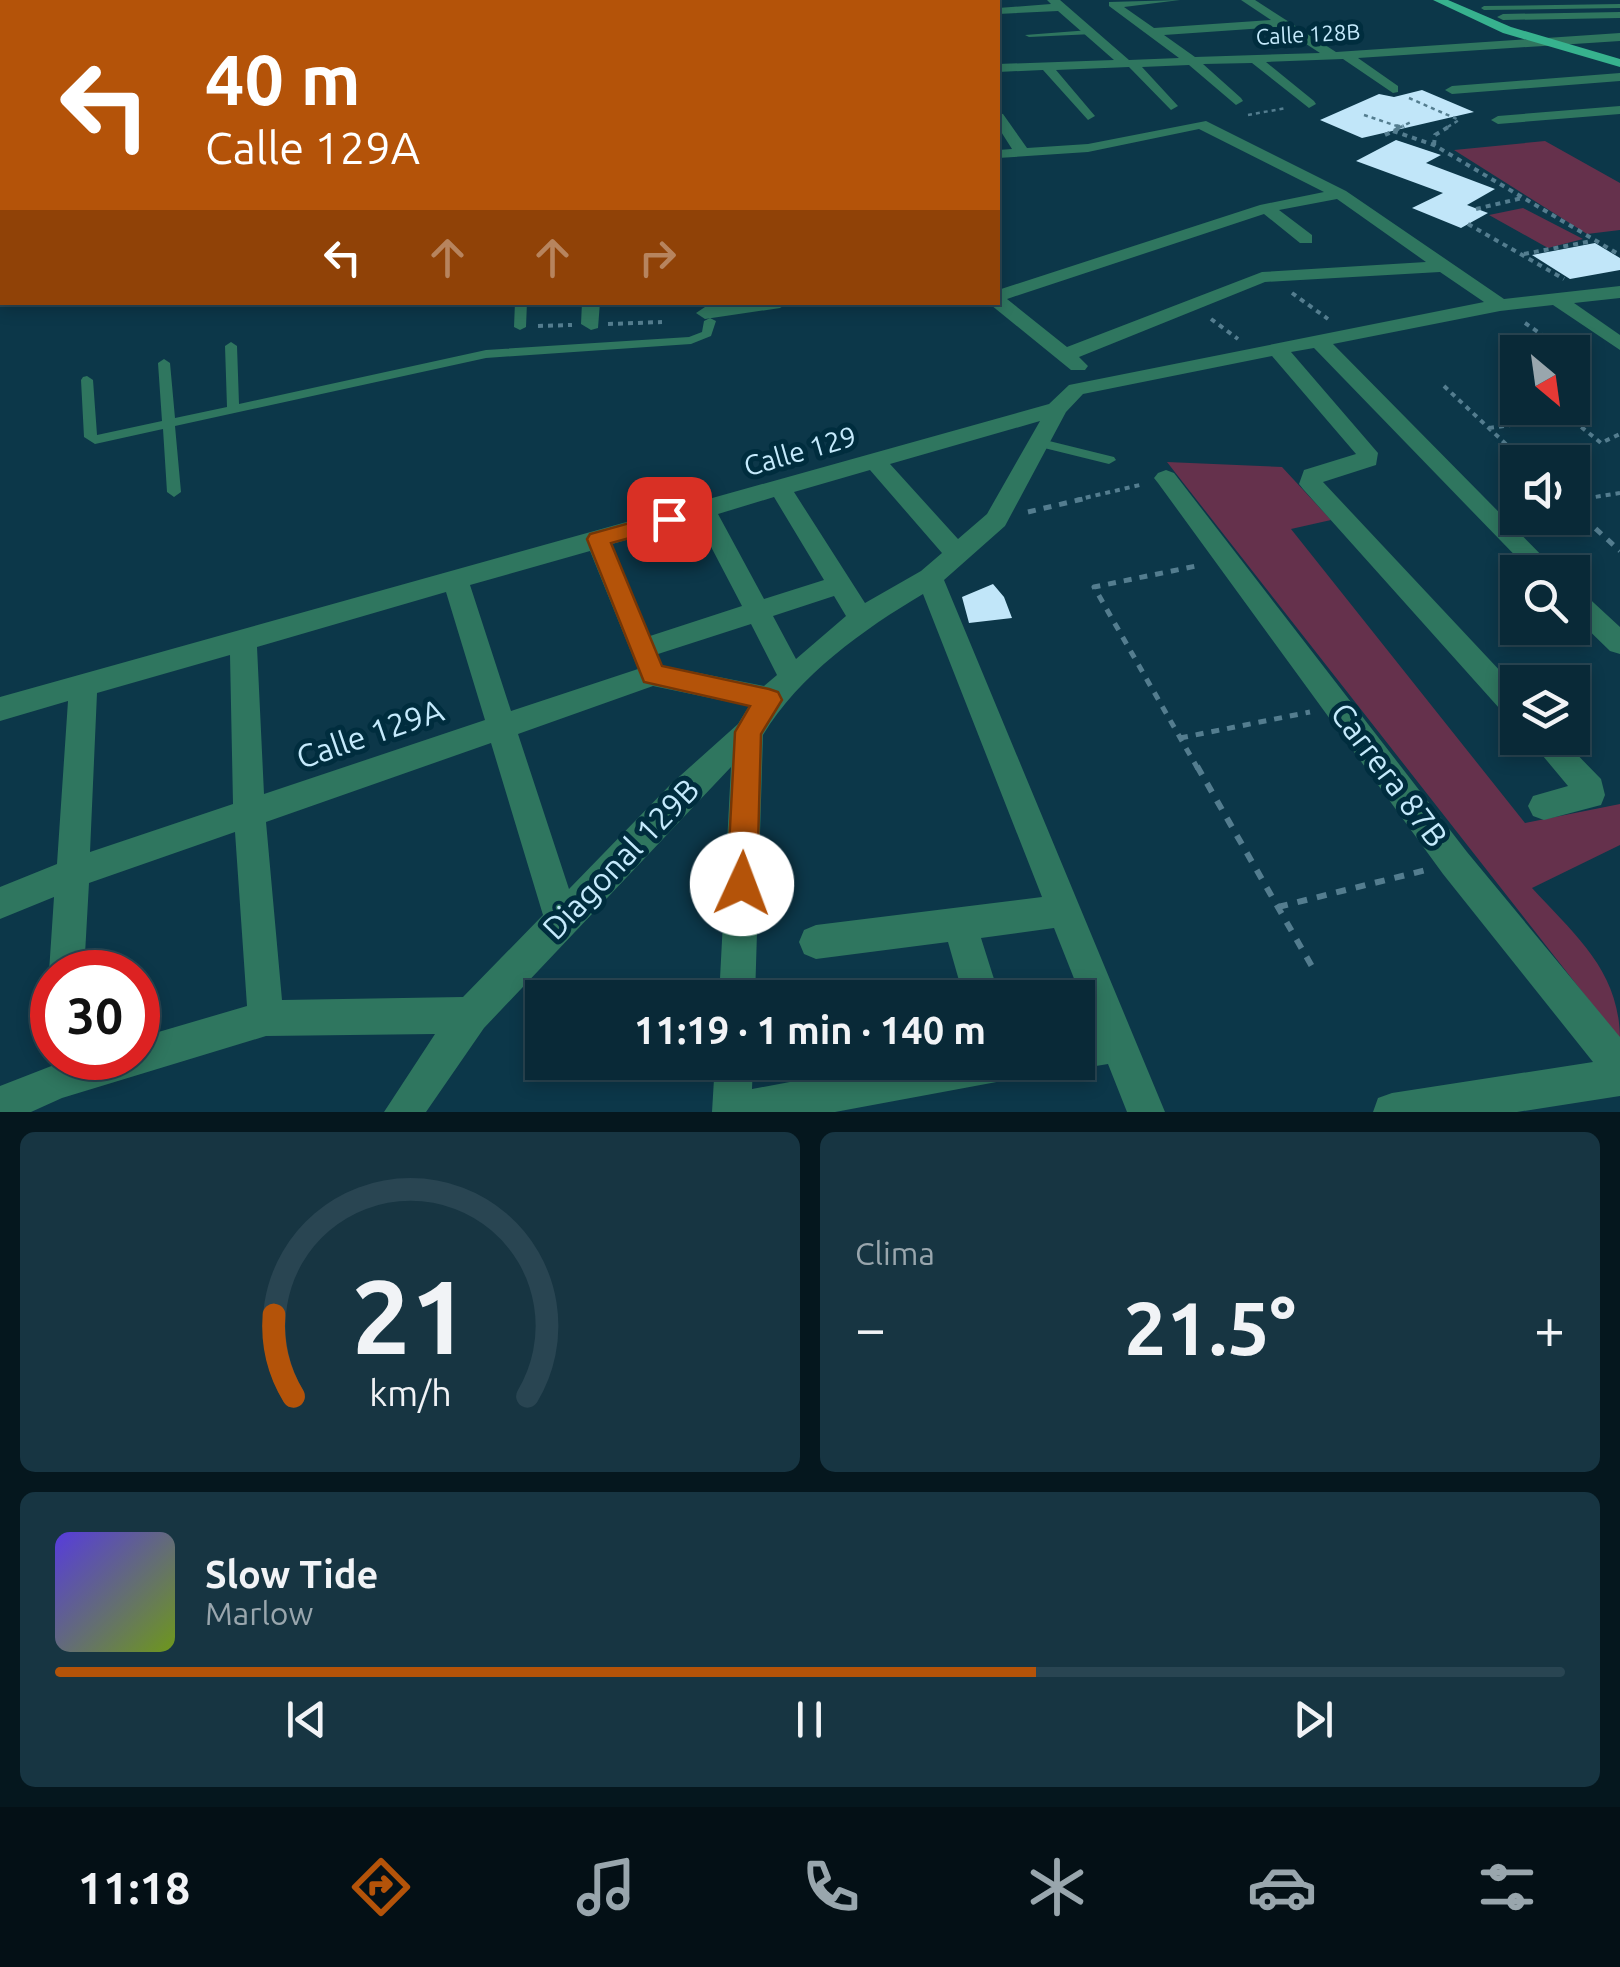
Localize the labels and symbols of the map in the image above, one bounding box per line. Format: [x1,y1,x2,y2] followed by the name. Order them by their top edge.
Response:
[1255,18,1361,49] street label: Calle 128B
[1500,335,1590,425] north arrow
[740,420,860,481] street label: Calle 129
[627,477,712,562] pin
[292,691,448,775] street label: Calle 129A
[1324,696,1455,853] street label: Carrera 87B
[535,771,706,946] street label: Diagonal 129B
[690,832,794,936] position arrow
[30,950,160,1080] speed limit sign: 30

